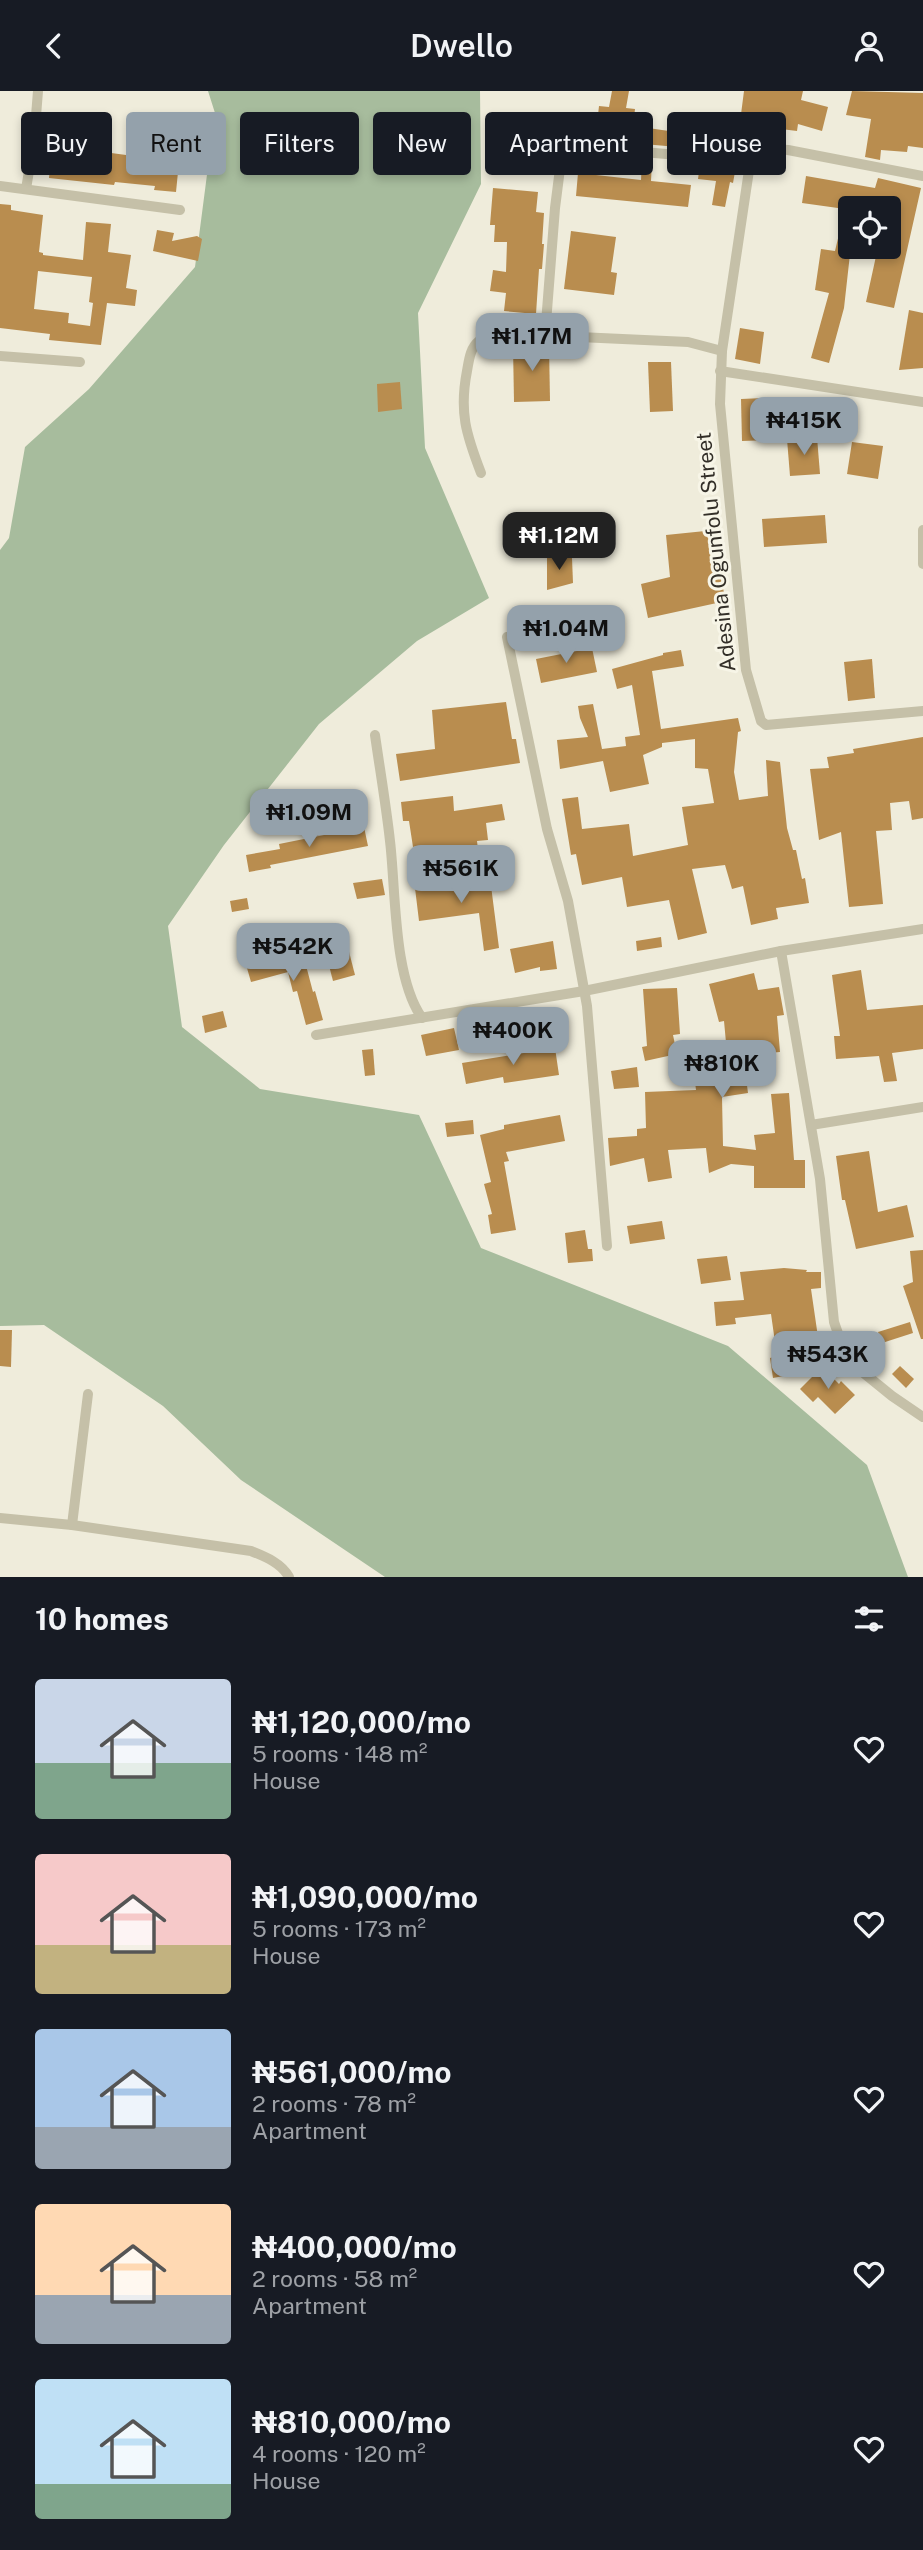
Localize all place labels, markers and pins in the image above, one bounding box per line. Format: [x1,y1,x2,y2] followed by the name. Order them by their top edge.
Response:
[475,313,589,373] pin: ₦1.17M
[755,397,853,457] pin: ₦415K
[502,512,616,572] pin: ₦1.12M
[509,605,623,665] pin: ₦1.04M
[252,789,366,849] pin: ₦1.09M
[412,845,510,905] pin: ₦561K
[244,923,342,983] pin: ₦542K
[464,1007,562,1067] pin: ₦400K
[673,1041,771,1100] pin: ₦810K
[779,1331,877,1391] pin: ₦543K

